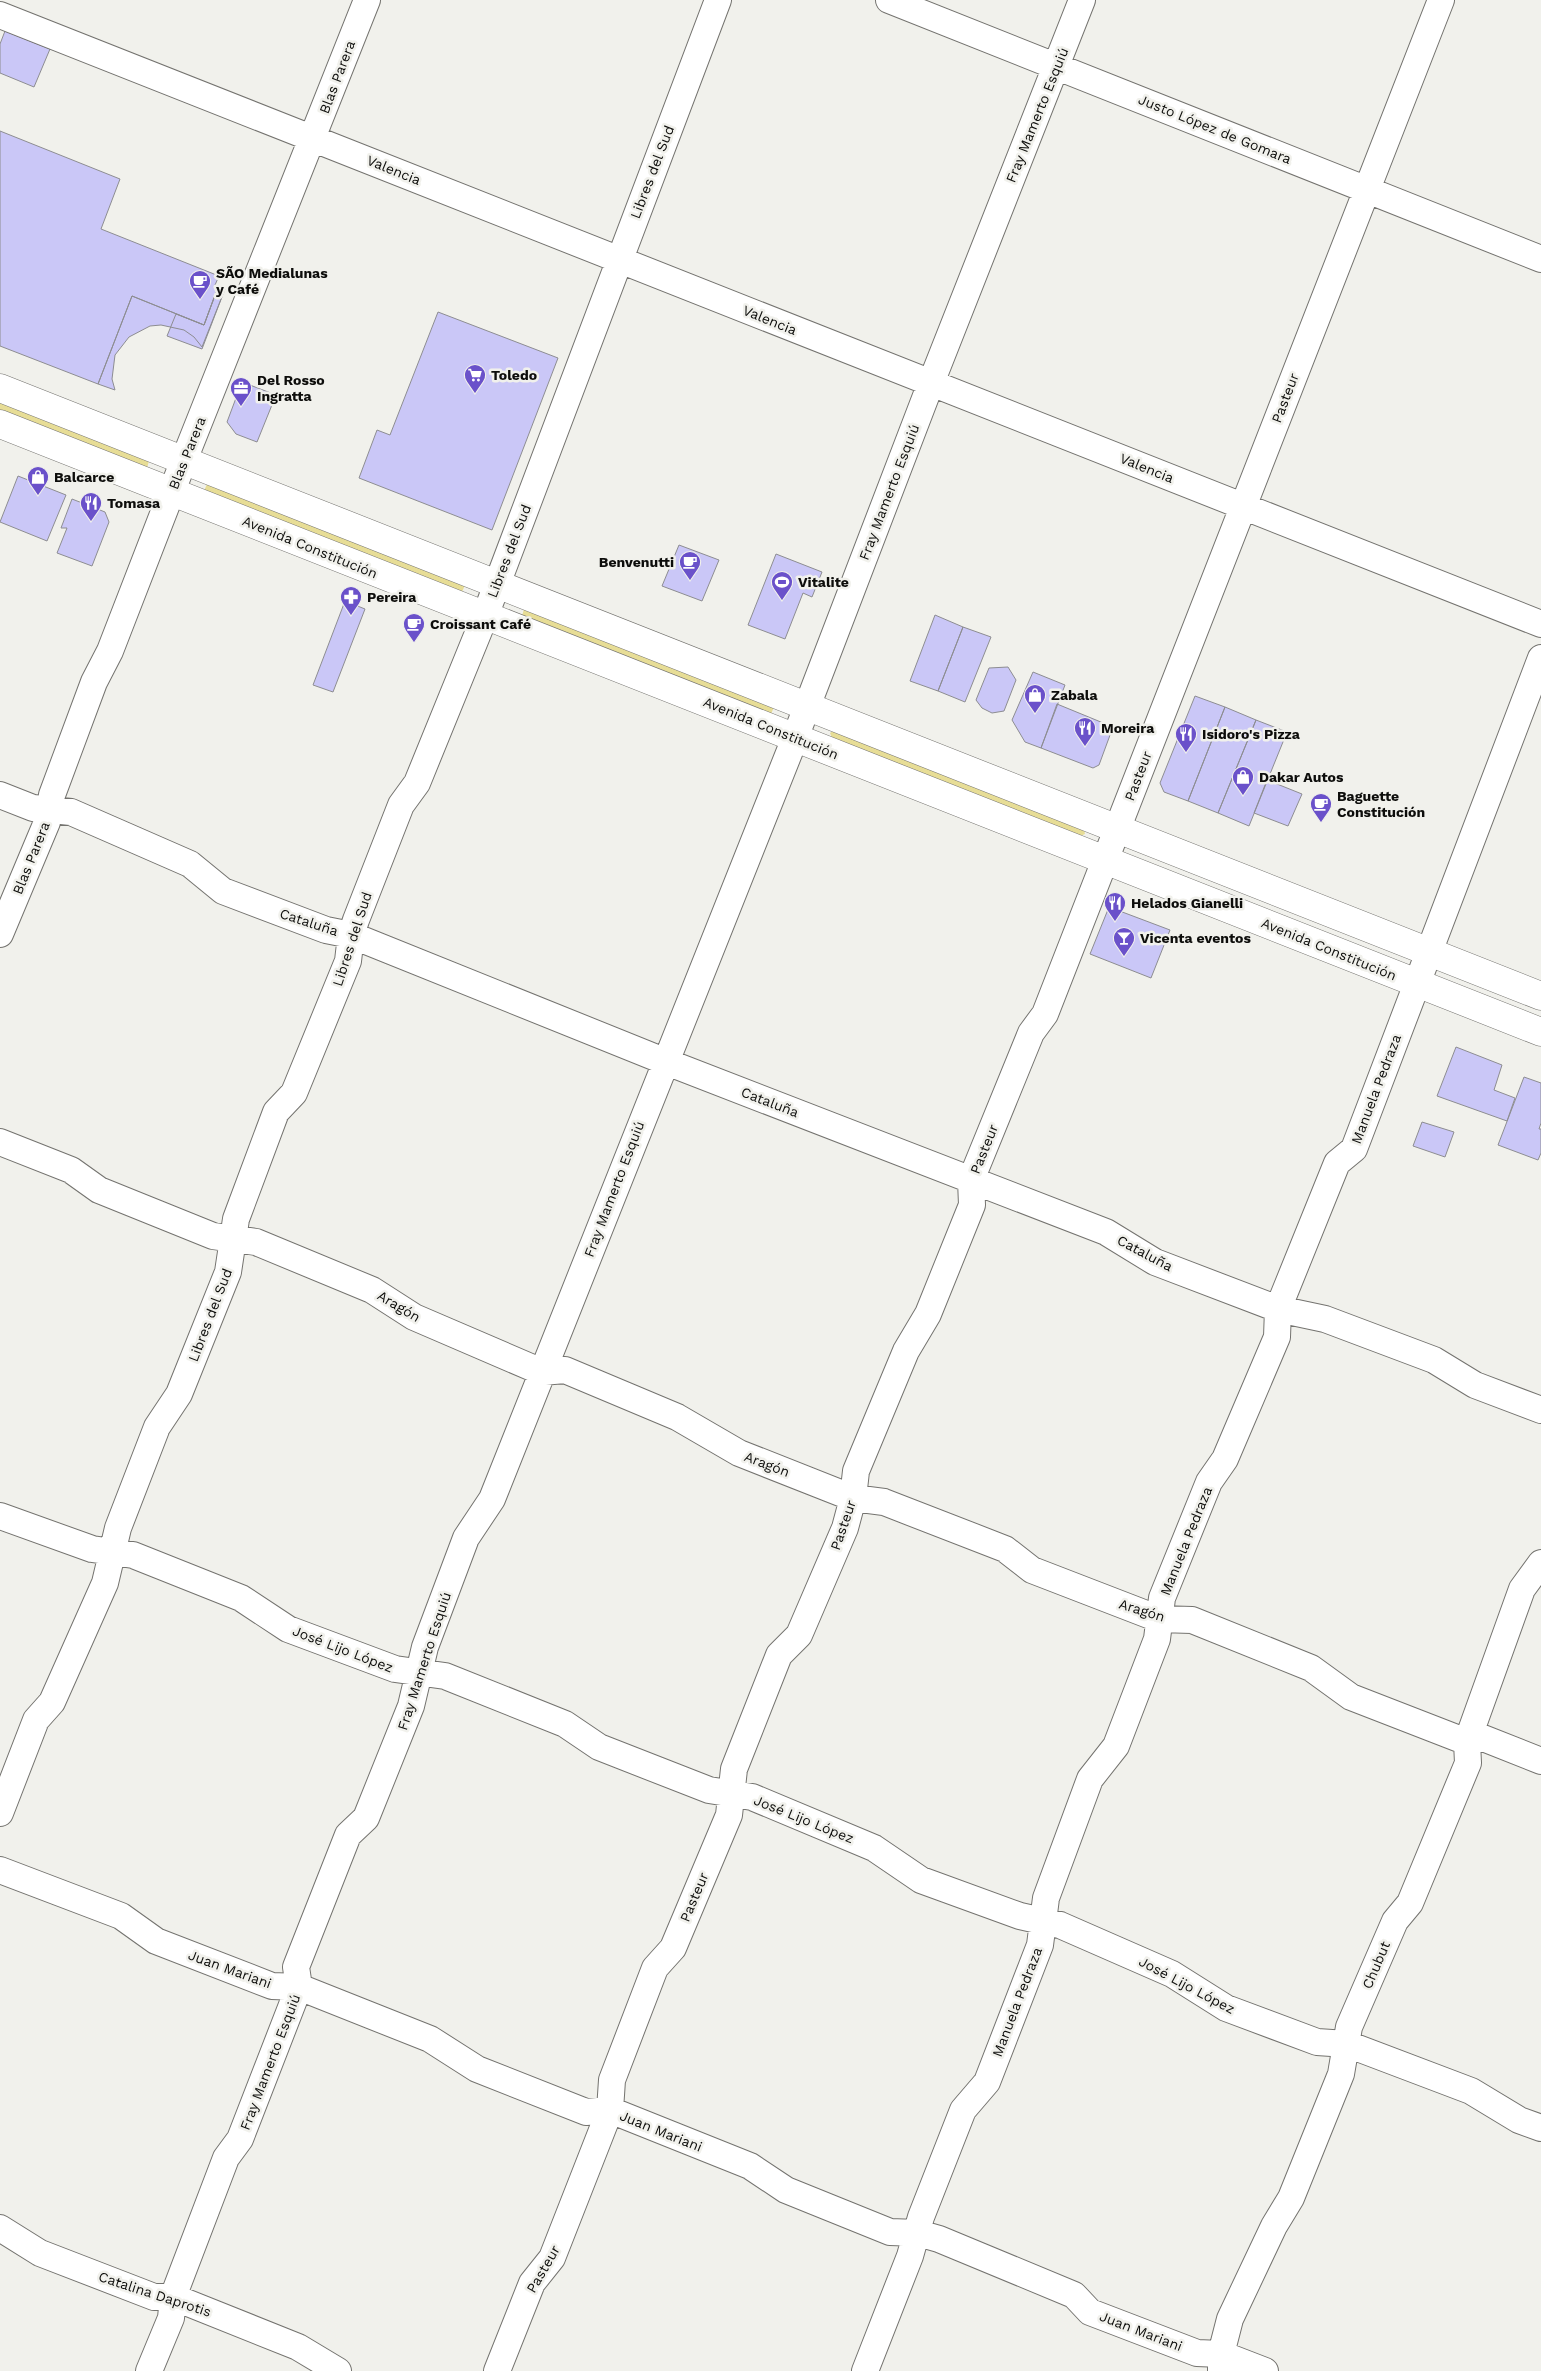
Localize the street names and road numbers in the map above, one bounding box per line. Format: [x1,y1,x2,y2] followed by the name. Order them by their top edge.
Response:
[316,38,358,116] street label: Blas Parera
[1003,45,1071,185] street label: Fray Mamerto Esquiú
[1136,91,1294,167] street label: Justo López de Gomara
[627,123,677,221] street label: Libres del Sud
[365,152,423,188] street label: Valencia
[741,302,799,338] street label: Valencia
[1268,371,1302,425] street label: Pasteur
[165,414,209,492] street label: Blas Parera
[856,422,922,562] street label: Fray Mamerto Esquiú
[1118,450,1176,486] street label: Valencia
[484,502,534,600] street label: Libres del Sud
[240,513,380,581] street label: Avenida Constitución
[701,694,841,762] street label: Avenida Constitución
[1121,749,1155,803] street label: Pasteur
[9,819,53,897] street label: Blas Parera
[329,890,375,988] street label: Libres del Sud
[278,905,340,939] street label: Cataluña
[1259,915,1399,983] street label: Avenida Constitución
[1348,1032,1404,1146] street label: Manuela Pedraza
[739,1084,801,1120] street label: Cataluña
[581,1119,647,1259] street label: Fray Mamerto Esquiú
[967,1122,1001,1176] street label: Pasteur
[1115,1232,1176,1274] street label: Cataluña
[185,1266,235,1364] street label: Libres del Sud
[375,1287,423,1325] street label: Aragón
[742,1448,792,1480] street label: Aragón
[1157,1484,1215,1598] street label: Manuela Pedraza
[827,1497,859,1552] street label: Pasteur
[394,1590,454,1732] street label: Fray Mamerto Esquiú
[1117,1595,1167,1625] street label: Aragón
[290,1622,396,1676] street label: José Lijo López
[752,1792,856,1846] street label: José Lijo López
[676,1870,712,1924] street label: Pasteur
[1359,1939,1393,1991] street label: Chubut
[989,1945,1045,2059] street label: Manuela Pedraza
[186,1947,274,1991] street label: Juan Mariani
[1136,1953,1238,2017] street label: José Lijo López
[237,1992,303,2132] street label: Fray Mamerto Esquiú
[618,2107,704,2155] street label: Juan Mariani
[523,2242,563,2296] street label: Pasteur
[97,2268,213,2320] street label: Catalina Daprotis
[1097,2308,1185,2354] street label: Juan Mariani

